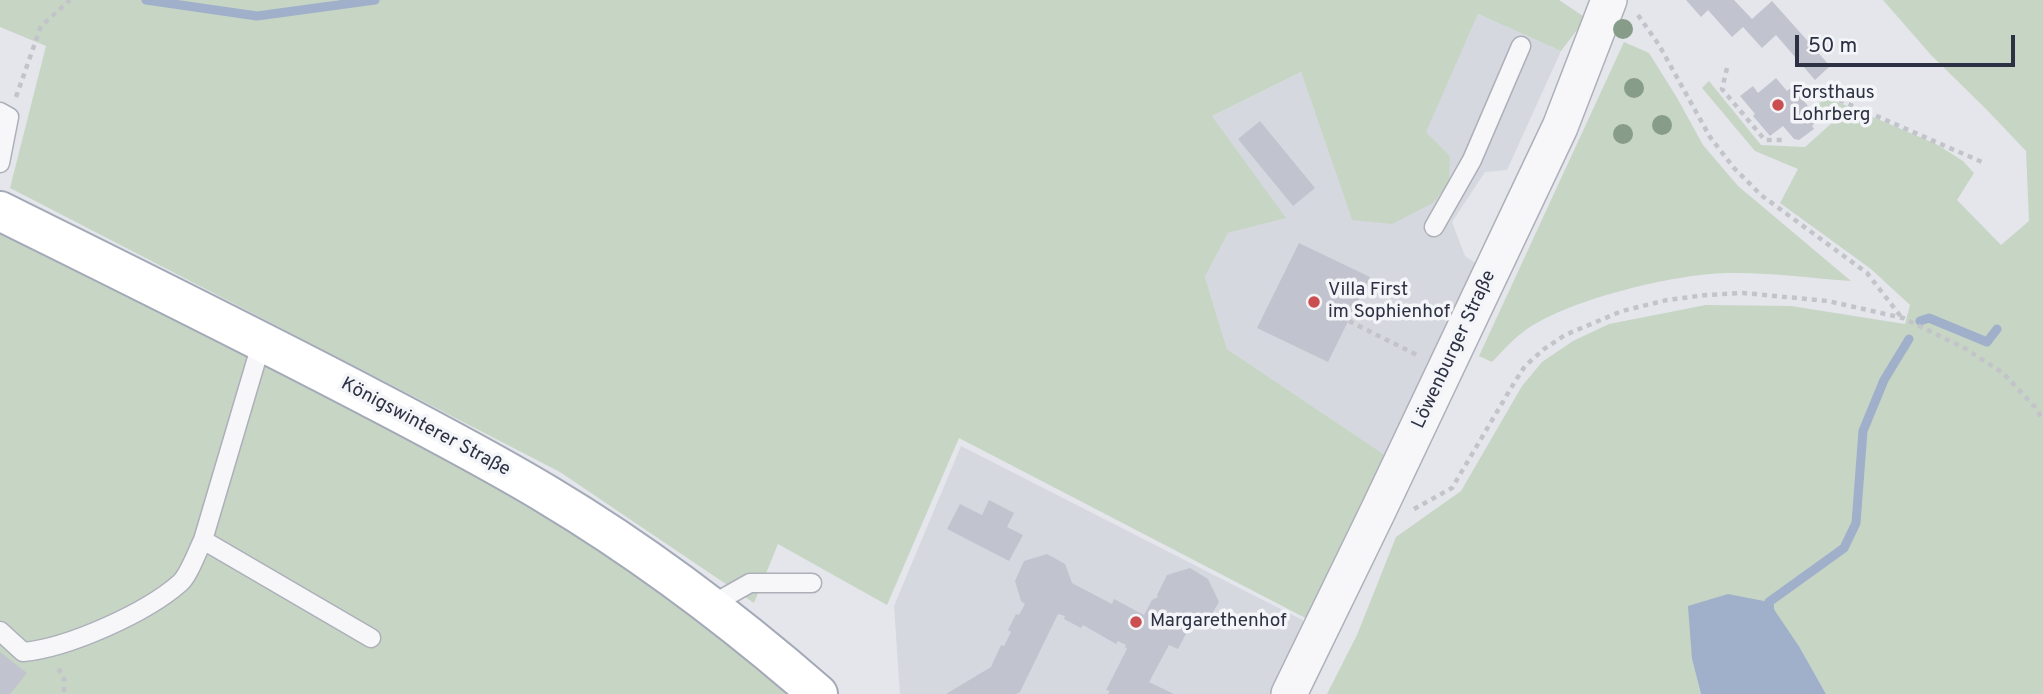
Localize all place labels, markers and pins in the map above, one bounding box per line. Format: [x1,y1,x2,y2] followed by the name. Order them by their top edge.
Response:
[1792,83,1875,127] place label: Forsthaus Lohrberg
[1770,97,1786,113] marker: Forsthaus Lohrberg
[1328,280,1450,324] place label: Villa First im Sophienhof
[1306,294,1322,310] marker: Villa First im Sophienhof
[1150,611,1287,633] place label: Margarethenhof
[1128,614,1144,630] marker: Margarethenhof

